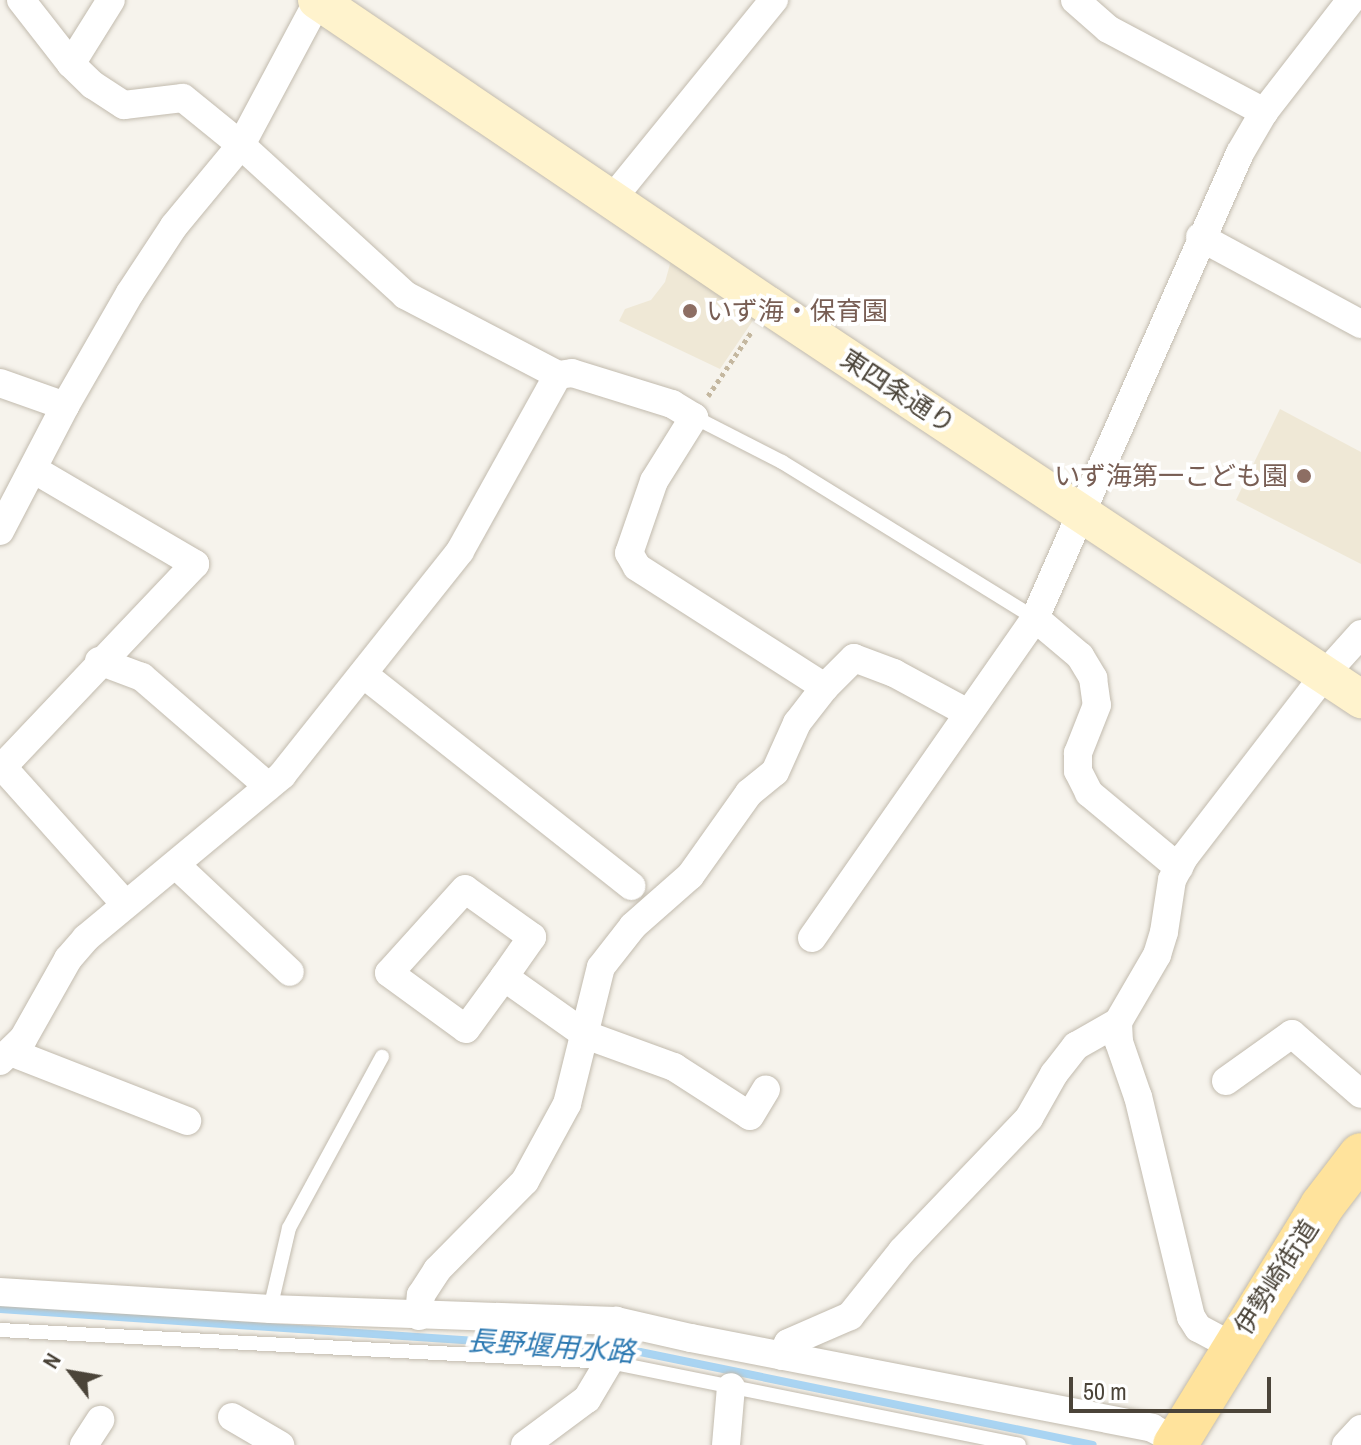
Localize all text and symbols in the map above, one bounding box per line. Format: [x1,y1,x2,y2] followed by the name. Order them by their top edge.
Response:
[706,295,888,327] place label: いず海・保育園
[681,302,699,320] marker: いず海・保育園
[835,343,961,439] street label: 東四条通り
[1054,460,1288,492] place label: いず海第一こども園
[1295,467,1313,485] marker: いず海第一こども園
[1228,1214,1324,1340] street label: 伊勢崎街道
[466,1323,636,1369] water label: 長野堰用水路
[32,1333,112,1413] north arrow
[35,1347,68,1374] text: N
[1073,1361,1275,1411] scale bar
[1083,1375,1127,1407] text: 50 m

